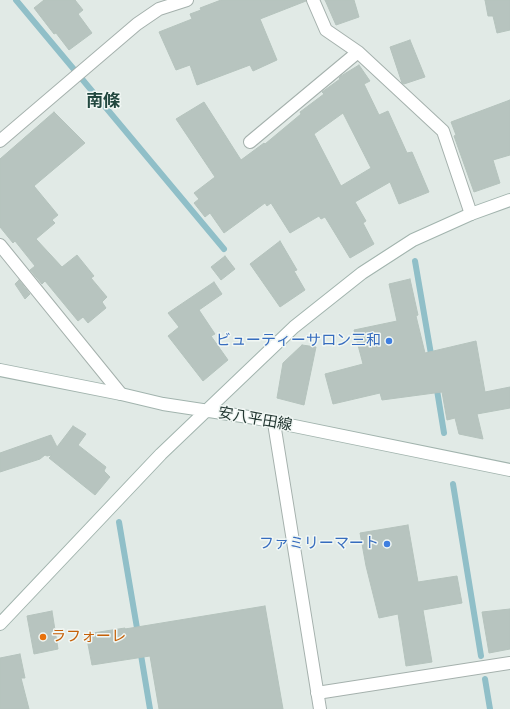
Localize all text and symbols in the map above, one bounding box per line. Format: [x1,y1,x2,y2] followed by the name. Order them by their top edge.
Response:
[86,92,120,112] district label: 南條
[216,332,381,350] place label: ビューティーサロン三和
[384,336,394,346] marker: ビューティーサロン三和
[217,405,293,435] street label: 安八平田線
[259,535,379,553] place label: ファミリーマート
[382,539,392,549] marker: ファミリーマート
[51,628,126,646] place label: ラフォーレ
[38,632,48,642] marker: ラフォーレ

